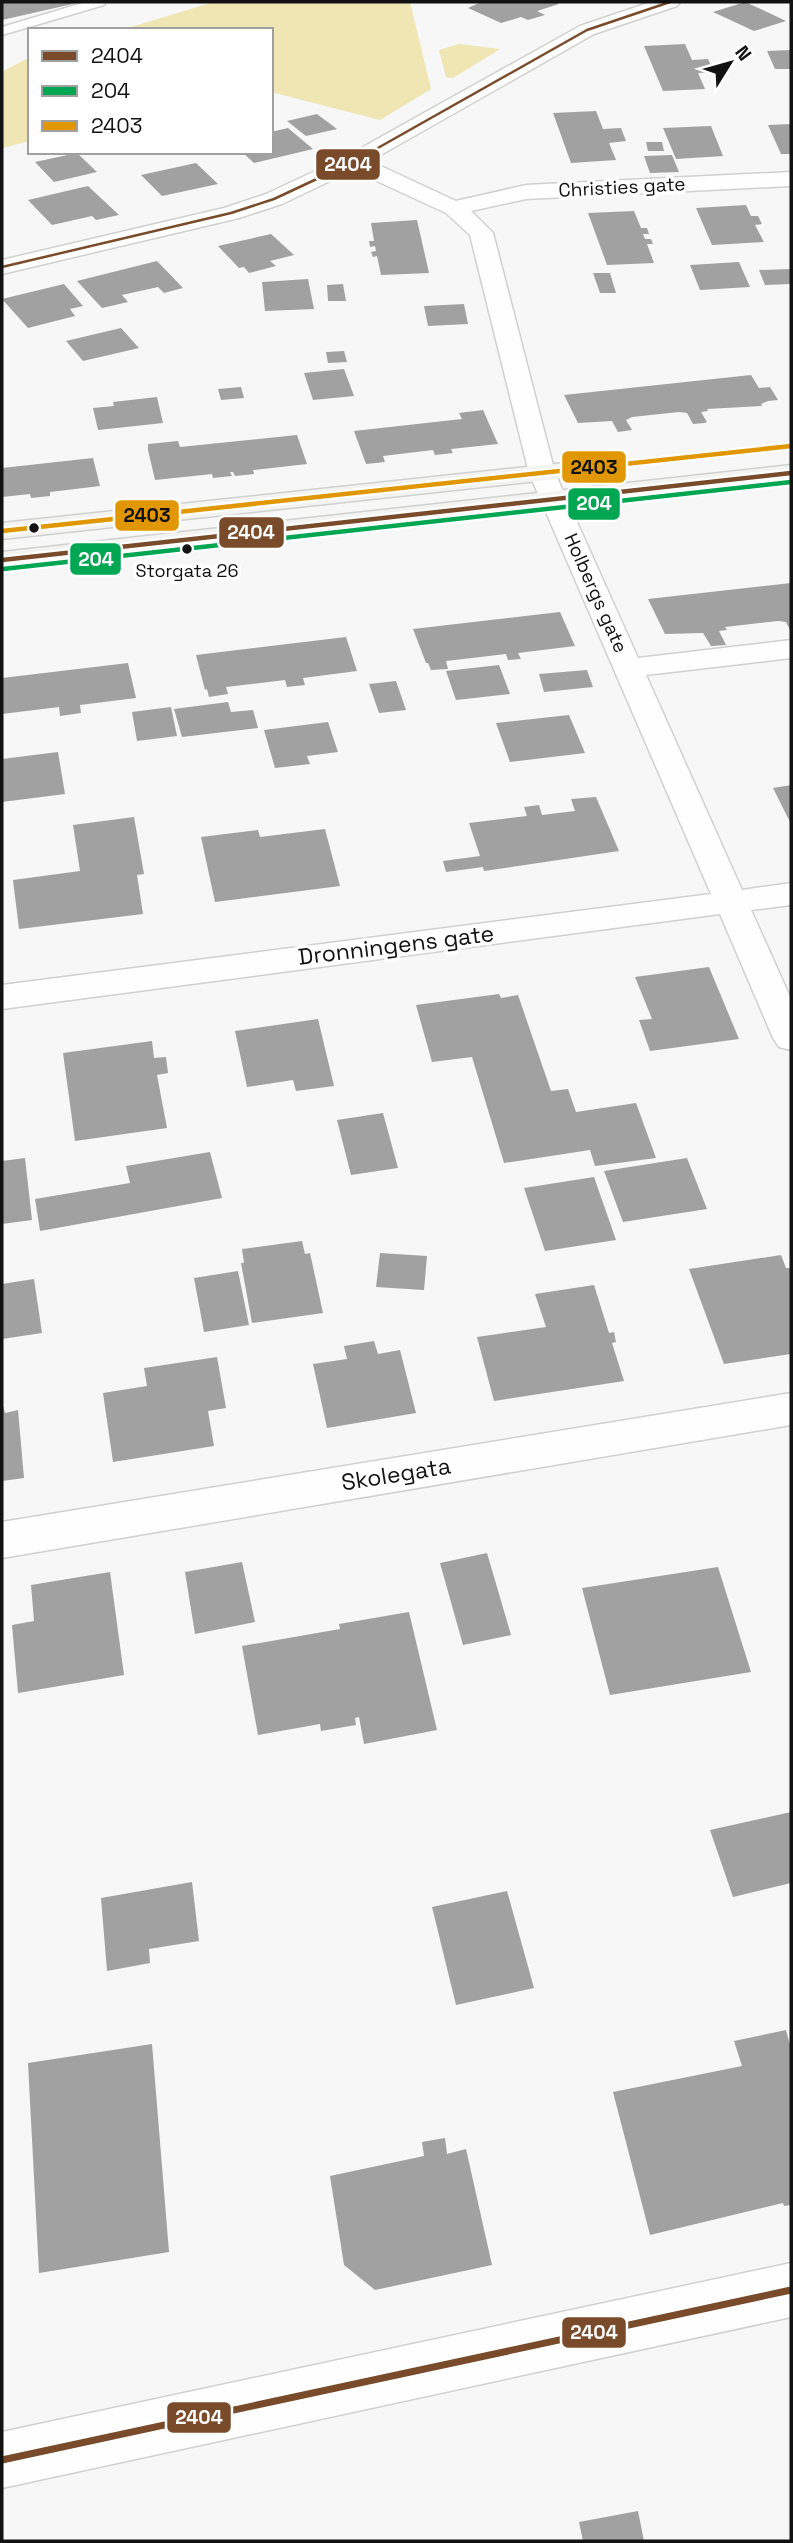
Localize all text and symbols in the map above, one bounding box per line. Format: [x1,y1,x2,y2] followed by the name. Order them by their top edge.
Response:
[28,28,273,154] legend
[695,28,765,98] north arrow
[729,40,757,66] text: N
[91,42,143,69] text: 2404
[91,77,130,104] text: 204
[91,112,142,139] text: 2403
[315,148,381,181] line badge: 2404
[324,152,372,177] text: 2404
[558,171,686,203] street label: Christies gate
[561,450,627,484] line badge: 2403
[571,455,617,480] text: 2403
[567,487,621,521] line badge: 204
[576,491,612,516] text: 204
[114,499,180,532] line badge: 2403
[124,503,170,528] text: 2403
[218,516,285,549] line badge: 2404
[227,520,275,545] text: 2404
[27,521,41,535] unlabelled marker
[558,529,634,657] street label: Holbergs gate
[69,542,122,576] line badge: 204
[180,542,194,556] marker: Storgata 26
[78,547,114,572] text: 204
[136,559,239,582] place label: Storgata 26
[296,918,496,972] street label: Dronningens gate
[339,1451,453,1497] street label: Skolegata
[561,2316,627,2349] line badge: 2404
[570,2320,618,2345] text: 2404
[166,2401,232,2434] line badge: 2404
[175,2405,223,2430] text: 2404

